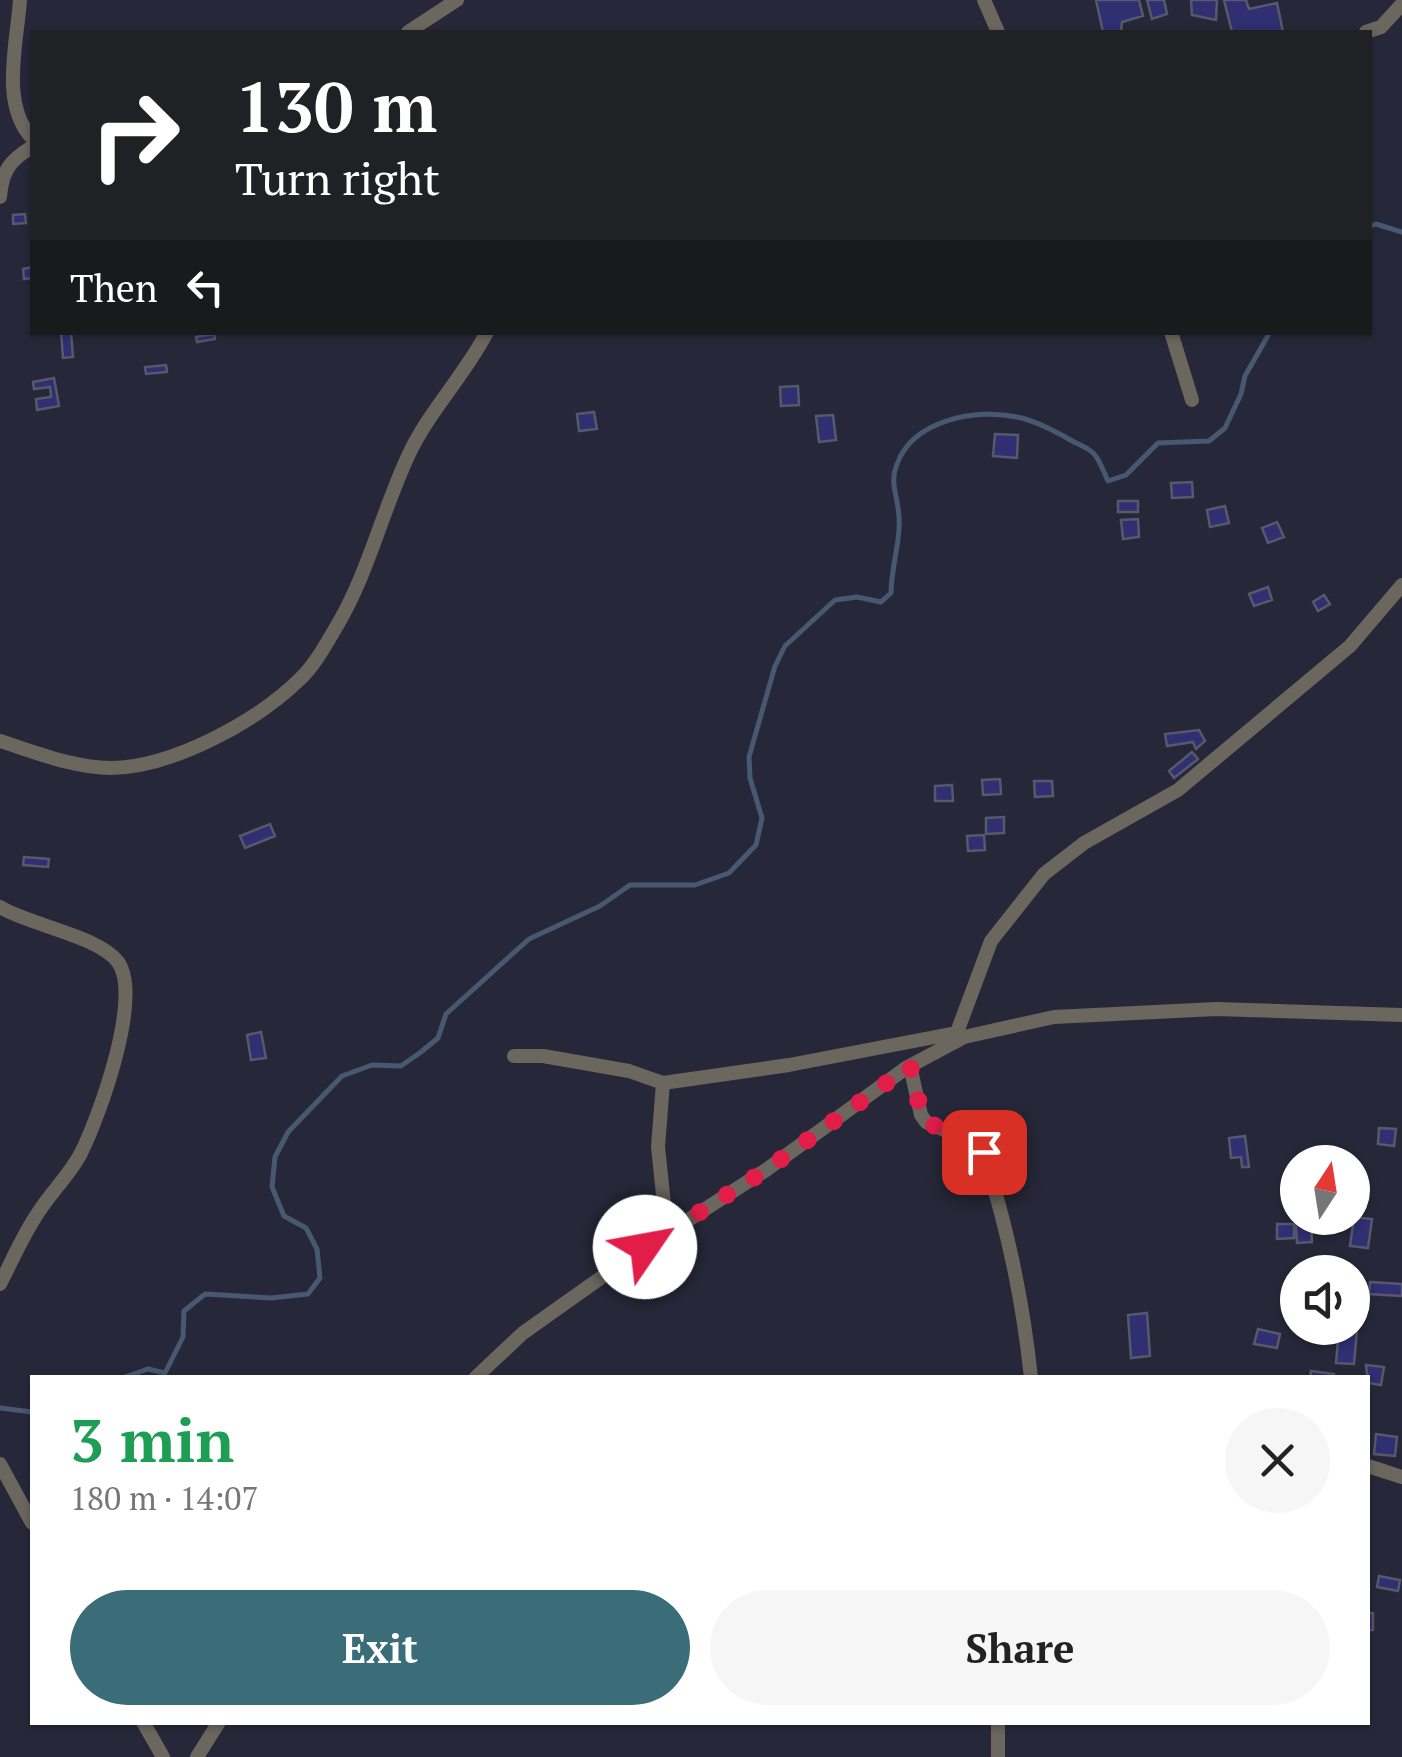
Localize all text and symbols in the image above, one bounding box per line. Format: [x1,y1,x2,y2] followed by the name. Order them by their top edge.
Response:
[235,59,437,152] text: 130 m
[70,70,200,200] icon: right
[235,148,440,208] text: Turn right
[178,260,233,315] icon: left
[70,263,158,313] text: Then
[942,1110,1027,1195] pin
[957,1125,1012,1180] icon: arrive
[1280,1145,1370,1235] north arrow
[1280,1145,1370,1345] map controls
[593,1195,697,1299] position arrow
[1280,1255,1370,1345] button: sound
[70,1400,234,1479] text: 3 min
[1225,1408,1330,1513] button: close
[70,1477,258,1519] text: 180 m · 14:07
[70,1590,690,1705] button: Exit
[710,1590,1330,1705] button: Share

